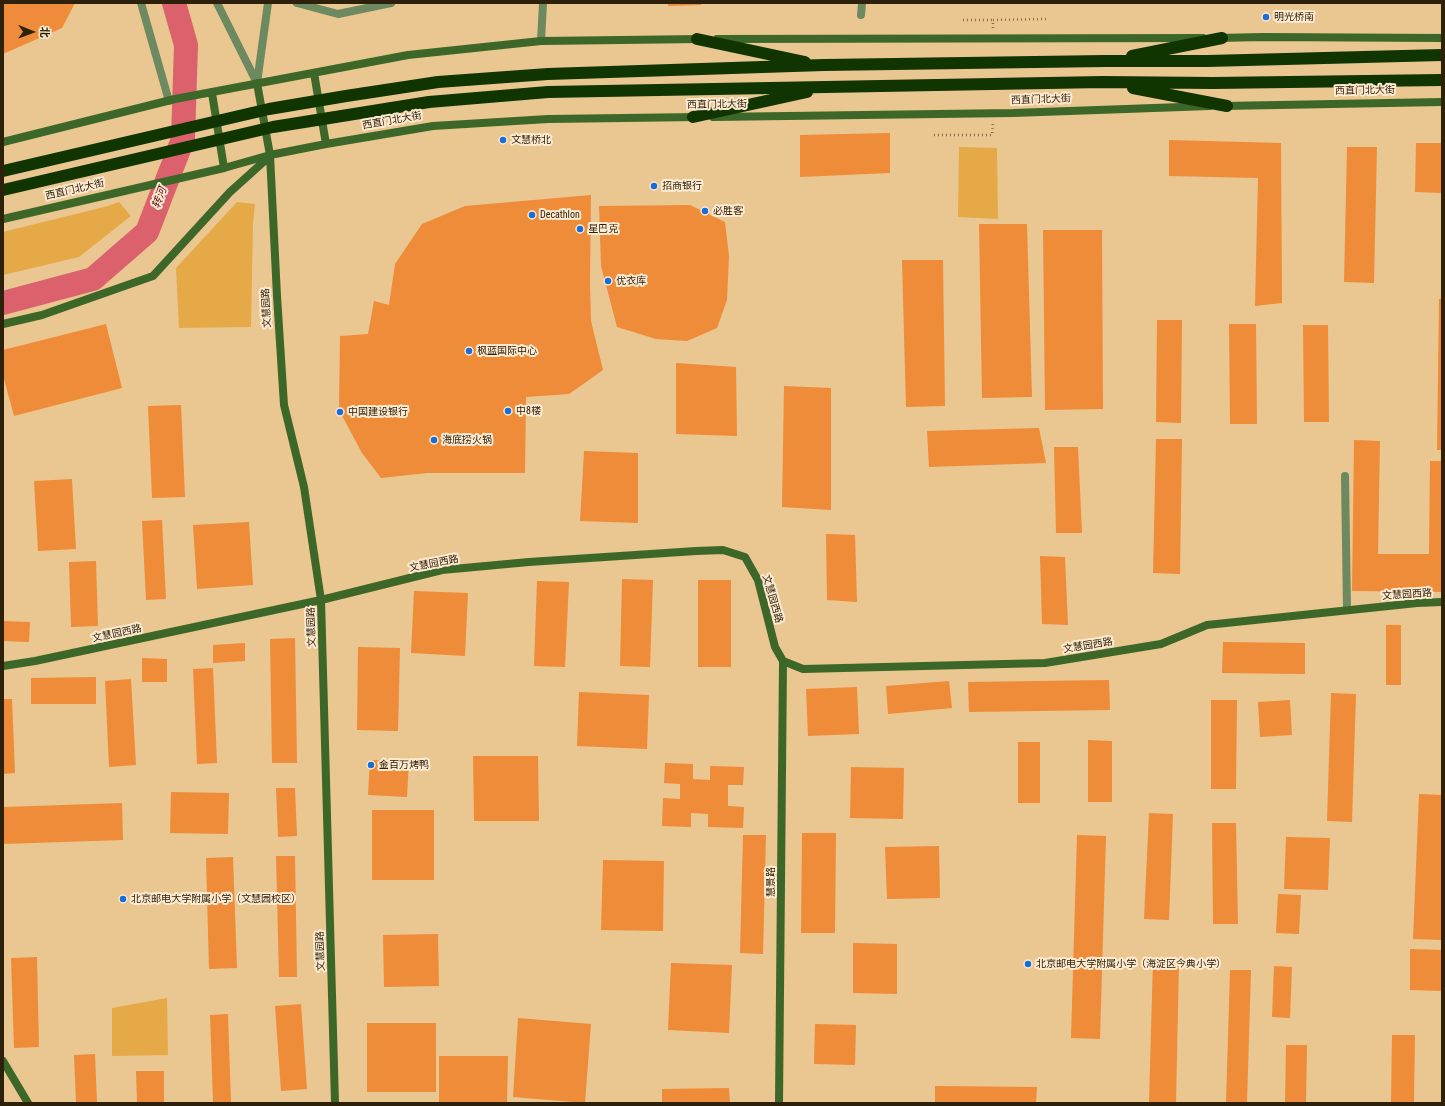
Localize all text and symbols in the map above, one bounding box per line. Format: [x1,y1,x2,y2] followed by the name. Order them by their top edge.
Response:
[1274,11,1314,23] place label: 明光桥南
[12,12,52,52] north arrow
[1261,12,1271,22] marker: 明光桥南
[38,27,51,38] text: 北
[1335,84,1395,98] street label: 西直门北大街
[1011,93,1071,107] street label: 西直门北大街
[687,98,747,112] street label: 西直门北大街
[361,110,423,132] street label: 西直门北大街
[511,134,551,146] place label: 文慧桥北
[498,135,508,145] marker: 文慧桥北
[44,177,106,203] street label: 西直门北大街
[662,180,702,192] place label: 招商银行
[649,181,659,191] marker: 招商银行
[150,185,170,211] water label: 转河
[713,205,743,217] place label: 必胜客
[700,206,710,216] marker: 必胜客
[540,209,580,221] place label: Decathlon
[527,210,537,220] marker: Decathlon
[588,223,618,235] place label: 星巴克
[575,224,585,234] marker: 星巴克
[616,275,646,287] place label: 优衣库
[603,276,613,286] marker: 优衣库
[260,288,274,328] street label: 文慧园路
[477,345,537,357] place label: 枫蓝国际中心
[464,346,474,356] marker: 枫蓝国际中心
[516,405,541,417] place label: 中8楼
[348,406,408,418] place label: 中国建设银行
[503,406,513,416] marker: 中8楼
[335,407,345,417] marker: 中国建设银行
[442,434,492,446] place label: 海底捞火锅
[429,435,439,445] marker: 海底捞火锅
[408,553,460,575] street label: 文慧园西路
[759,573,785,625] street label: 文慧园西路
[1382,587,1432,603] street label: 文慧园西路
[305,607,319,647] street label: 文慧园路
[91,623,143,645] street label: 文慧园西路
[1062,636,1114,656] street label: 文慧园西路
[379,759,429,771] place label: 金百万烤鸭
[366,760,376,770] marker: 金百万烤鸭
[765,867,777,897] street label: 慧景路
[131,893,301,905] place label: 北京邮电大学附属小学（文慧园校区）
[118,894,128,904] marker: 北京邮电大学附属小学（文慧园校区）
[314,931,328,971] street label: 文慧园路
[1036,958,1226,970] place label: 北京邮电大学附属小学（海淀区今典小学）
[1023,959,1033,969] marker: 北京邮电大学附属小学（海淀区今典小学）

